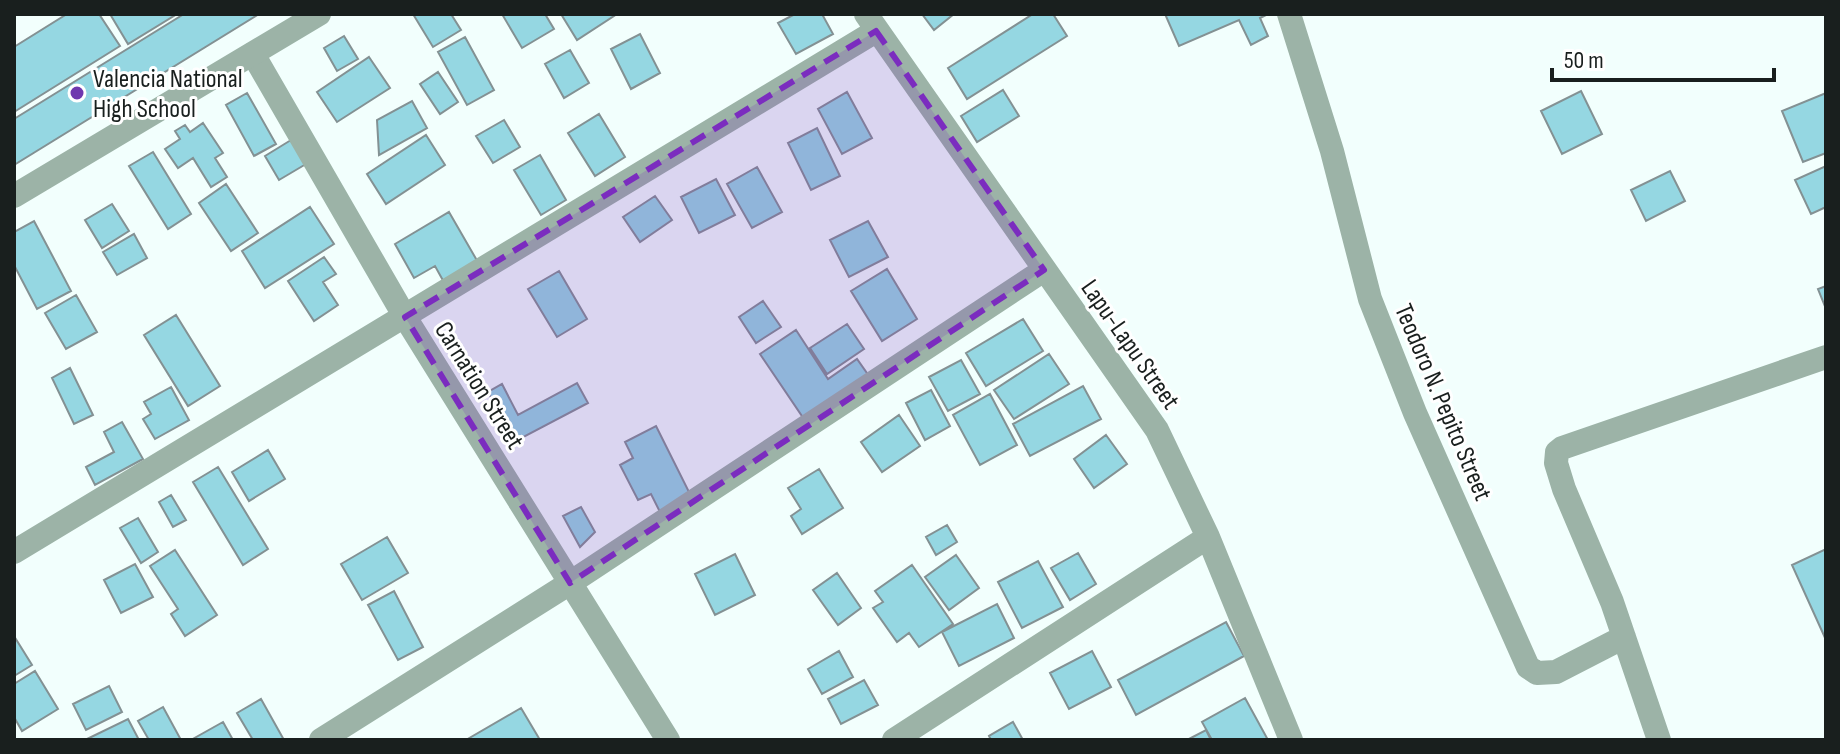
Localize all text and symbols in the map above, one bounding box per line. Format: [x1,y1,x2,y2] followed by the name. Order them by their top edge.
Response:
[1552,32,1774,82] scale bar
[1564,46,1604,75] text: 50 m
[93,64,243,125] place label: Valencia National High School
[68,84,86,102] marker: Valencia National High School
[1074,274,1186,416] street label: Lapu-Lapu Street
[1387,300,1498,506] street label: Teodoro N. Pepito Street
[427,316,530,455] street label: Carnation Street

